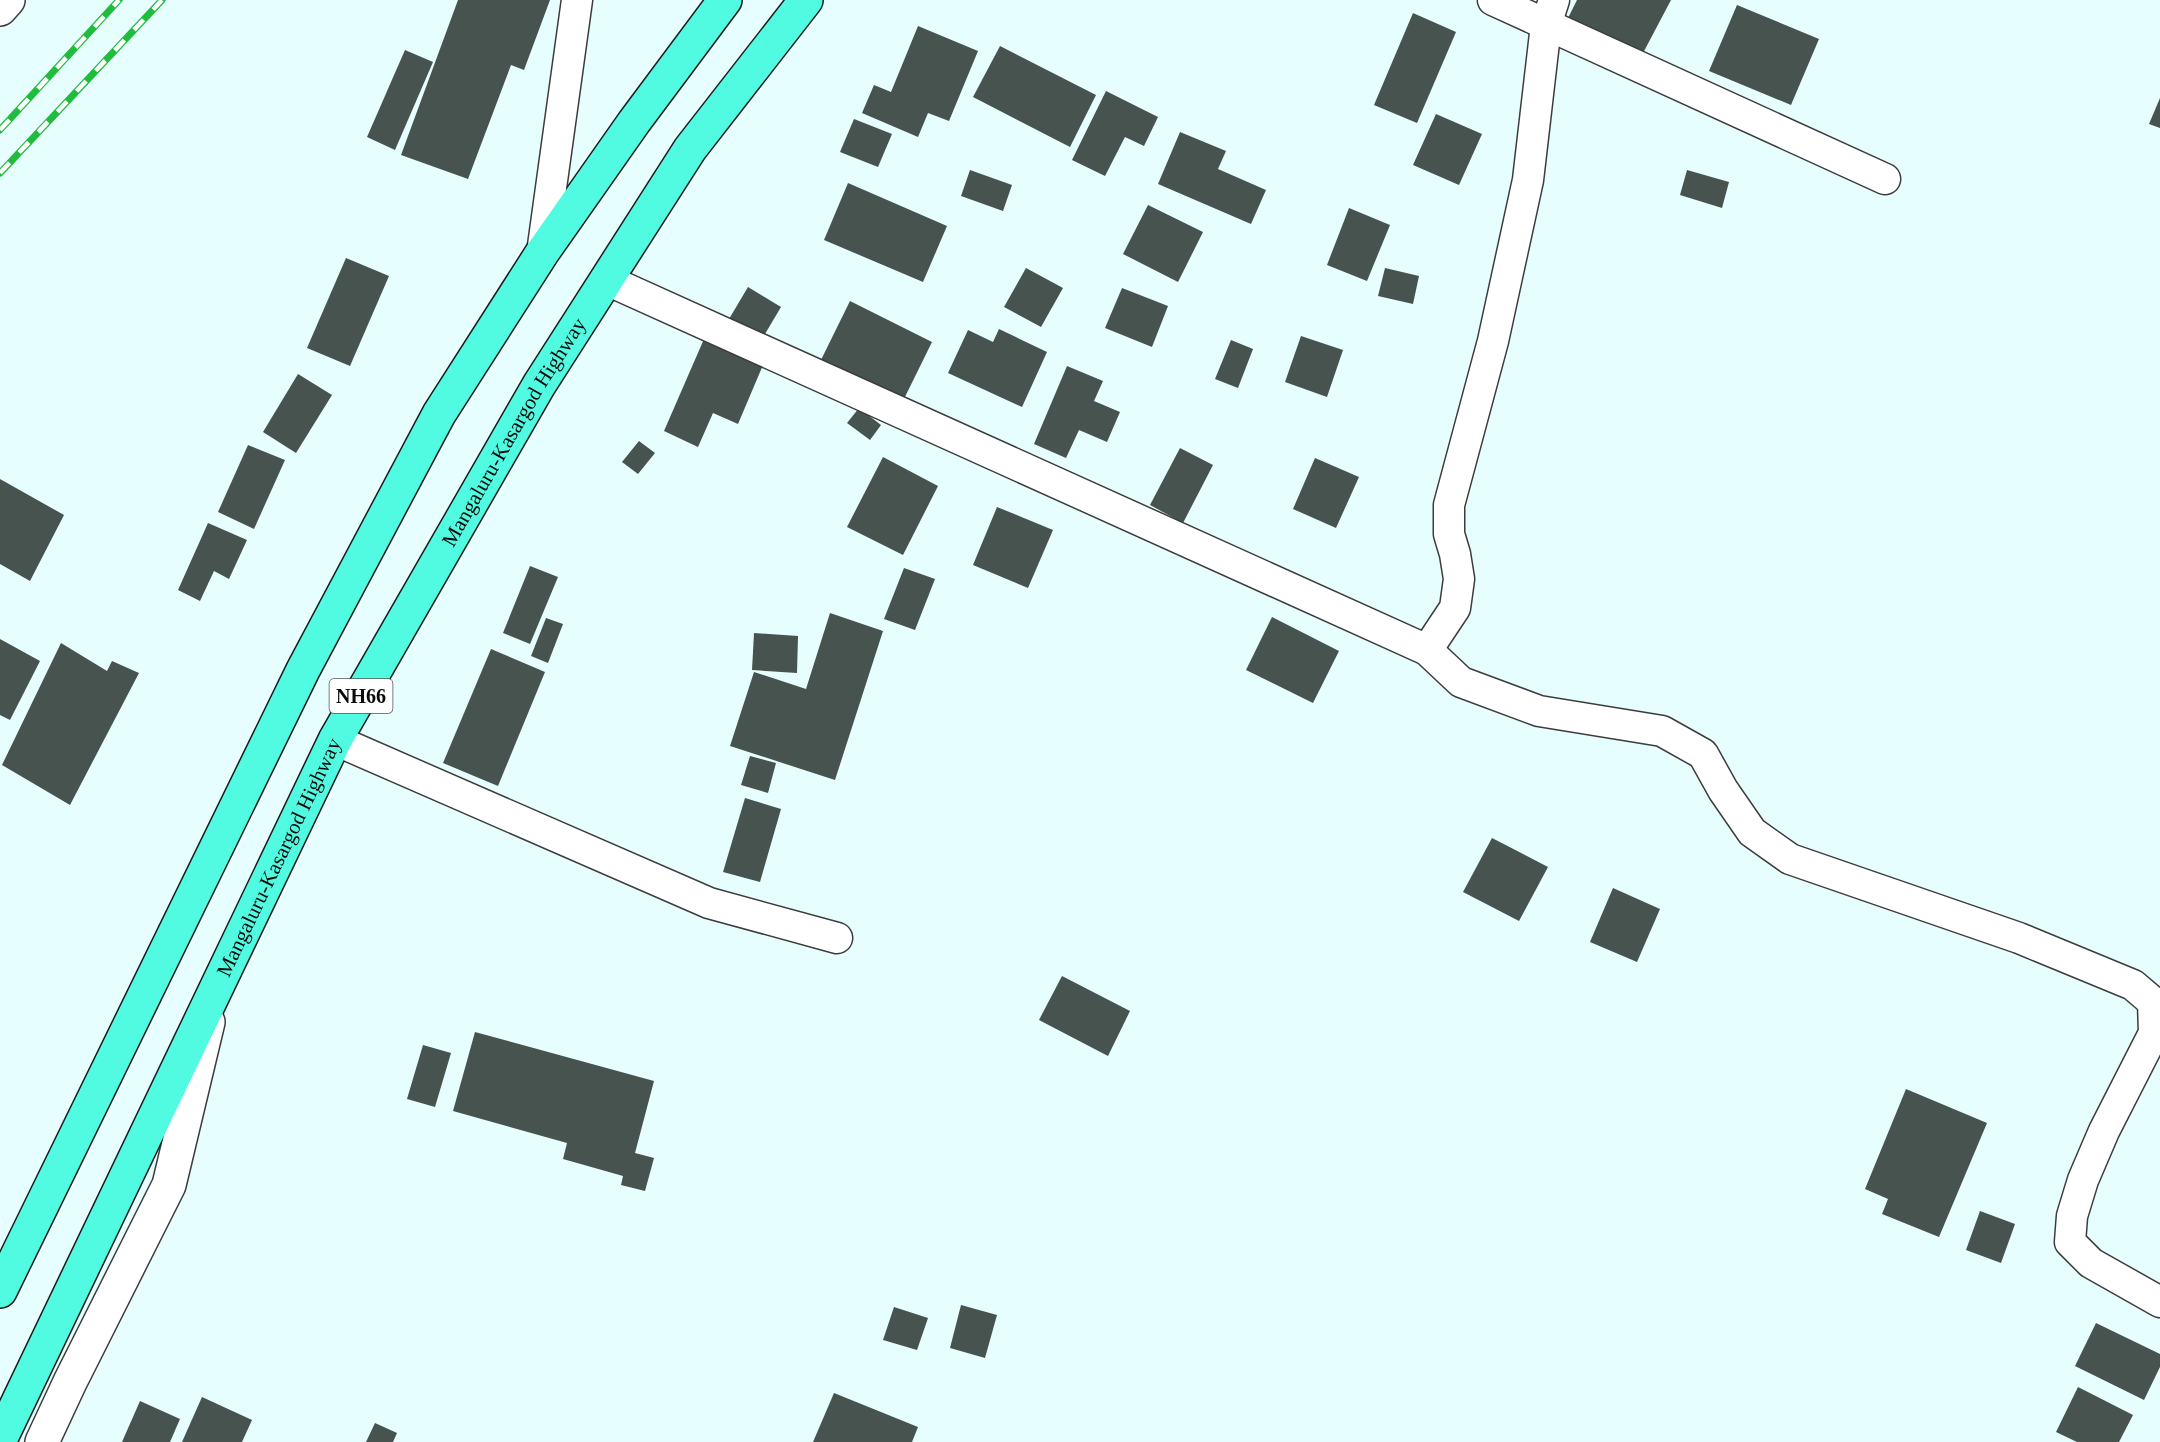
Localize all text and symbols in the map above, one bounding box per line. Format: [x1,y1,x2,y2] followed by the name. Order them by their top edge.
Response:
[437,313,591,551] street label: Mangaluru-Kasargod Highway
[330,679,392,713] road number: NH66
[212,734,346,980] street label: Mangaluru-Kasargod Highway

